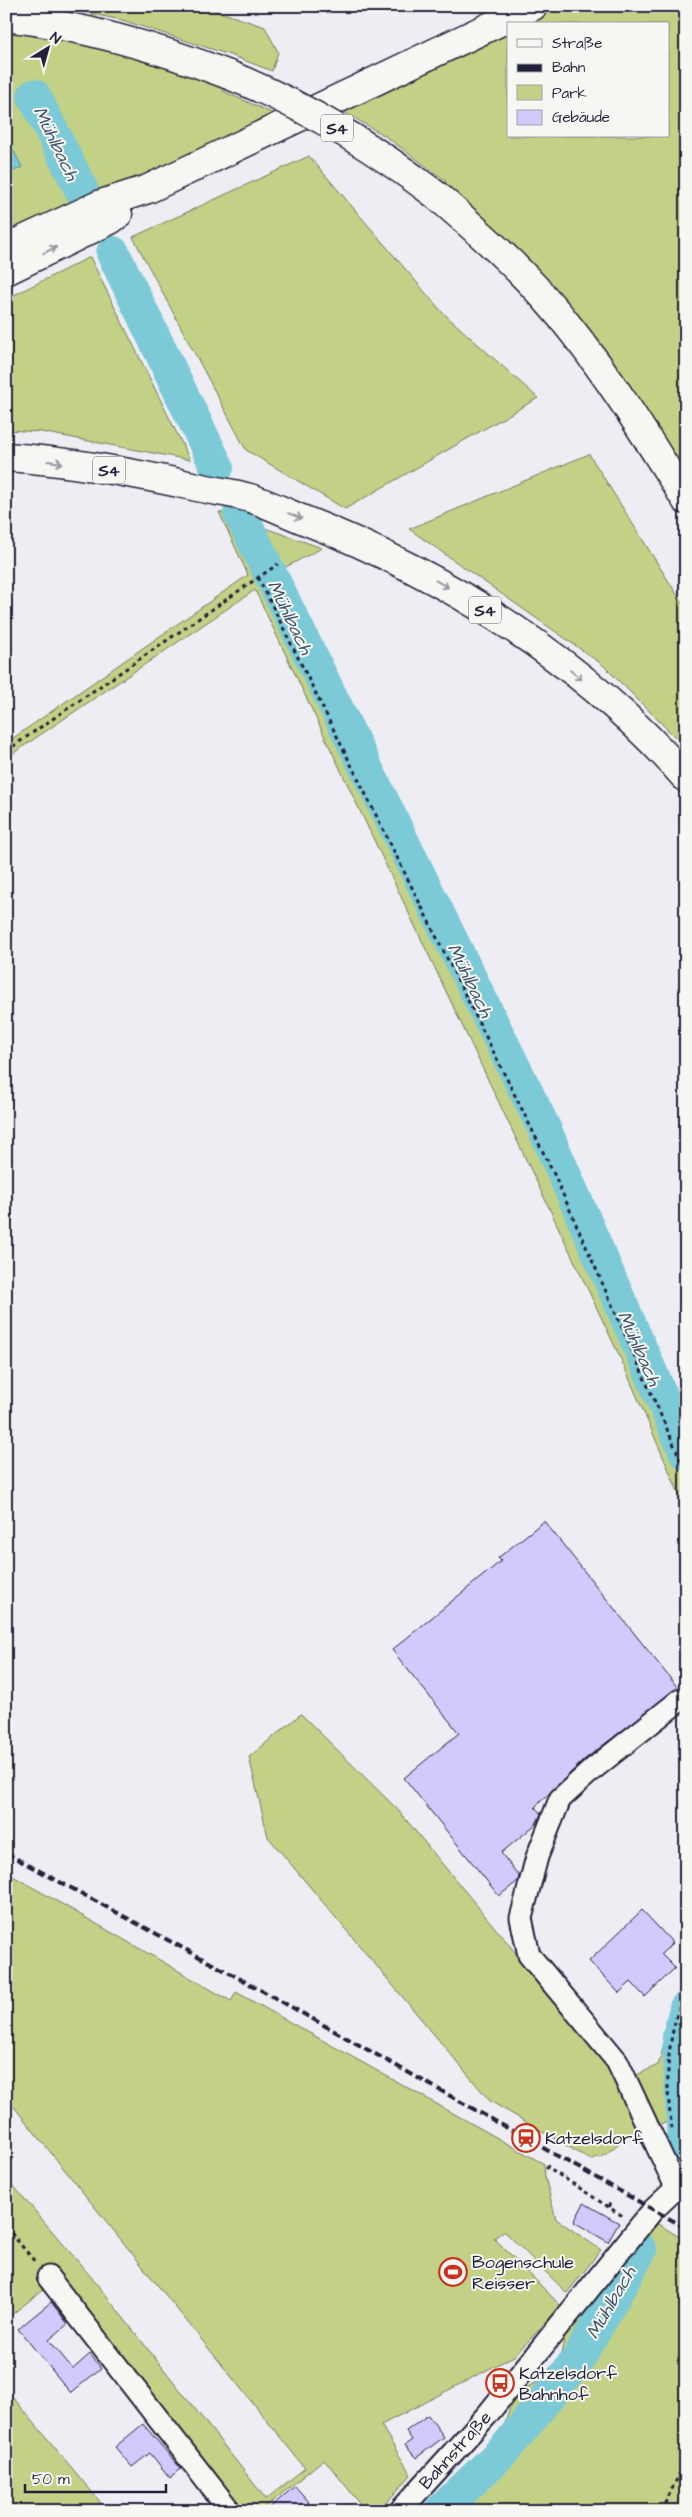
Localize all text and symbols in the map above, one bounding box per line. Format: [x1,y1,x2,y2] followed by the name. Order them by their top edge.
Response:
[22,22,72,72] north arrow
[507,22,670,138] legend
[46,28,65,49] text: N
[552,33,602,54] text: Straße
[552,57,586,78] text: Bahn
[552,83,587,104] text: Park
[26,102,86,187] water label: Mühlbach
[552,107,610,128] text: Gebäude
[321,115,353,142] road number: S4
[42,244,57,254] one-way arrow
[93,456,125,484] road number: S4
[46,457,62,467] one-way arrow
[286,512,302,521] one-way arrow
[260,576,320,661] water label: Mühlbach
[434,580,448,590] one-way arrow
[469,596,501,624] road number: S4
[569,670,582,681] one-way arrow
[440,939,500,1024] water label: Mühlbach
[610,1307,668,1392] water label: Mühlbach
[511,2123,541,2153] station icon: Katzelsdorf
[545,2126,643,2151] place label: Katzelsdorf
[472,2250,574,2296] place label: Bogenschule Reisser
[438,2257,468,2287] sports icon: Bogenschule Reisser
[580,2260,644,2344] water label: Mühlbach
[519,2361,617,2407] place label: Katzelsdorf Bahnhof
[485,2368,515,2398] bus stop icon: Katzelsdorf Bahnhof
[413,2405,498,2495] street label: Bahnstraße
[25,2462,166,2494] scale bar
[32,2469,70,2490] text: 50 m

